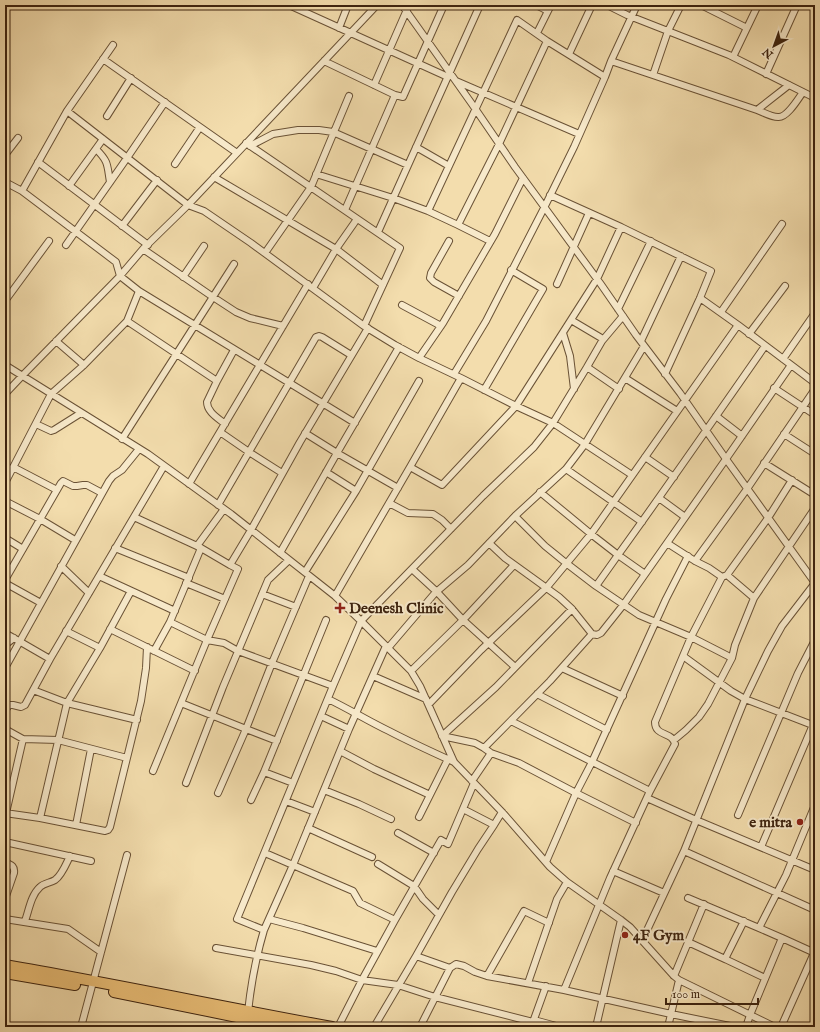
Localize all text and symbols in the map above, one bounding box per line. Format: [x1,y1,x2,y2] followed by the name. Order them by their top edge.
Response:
[754,26,794,66] north arrow
[760,44,777,62] text: N
[349,599,444,618] place label: Deenesh Clinic
[334,602,346,614] marker: Deenesh Clinic
[749,813,793,832] place label: e mitra
[795,817,805,827] marker: e mitra
[633,926,684,945] place label: 4F Gym
[620,930,630,940] marker: 4F Gym
[666,980,758,1006] scale bar
[672,987,700,1002] text: 100 m

